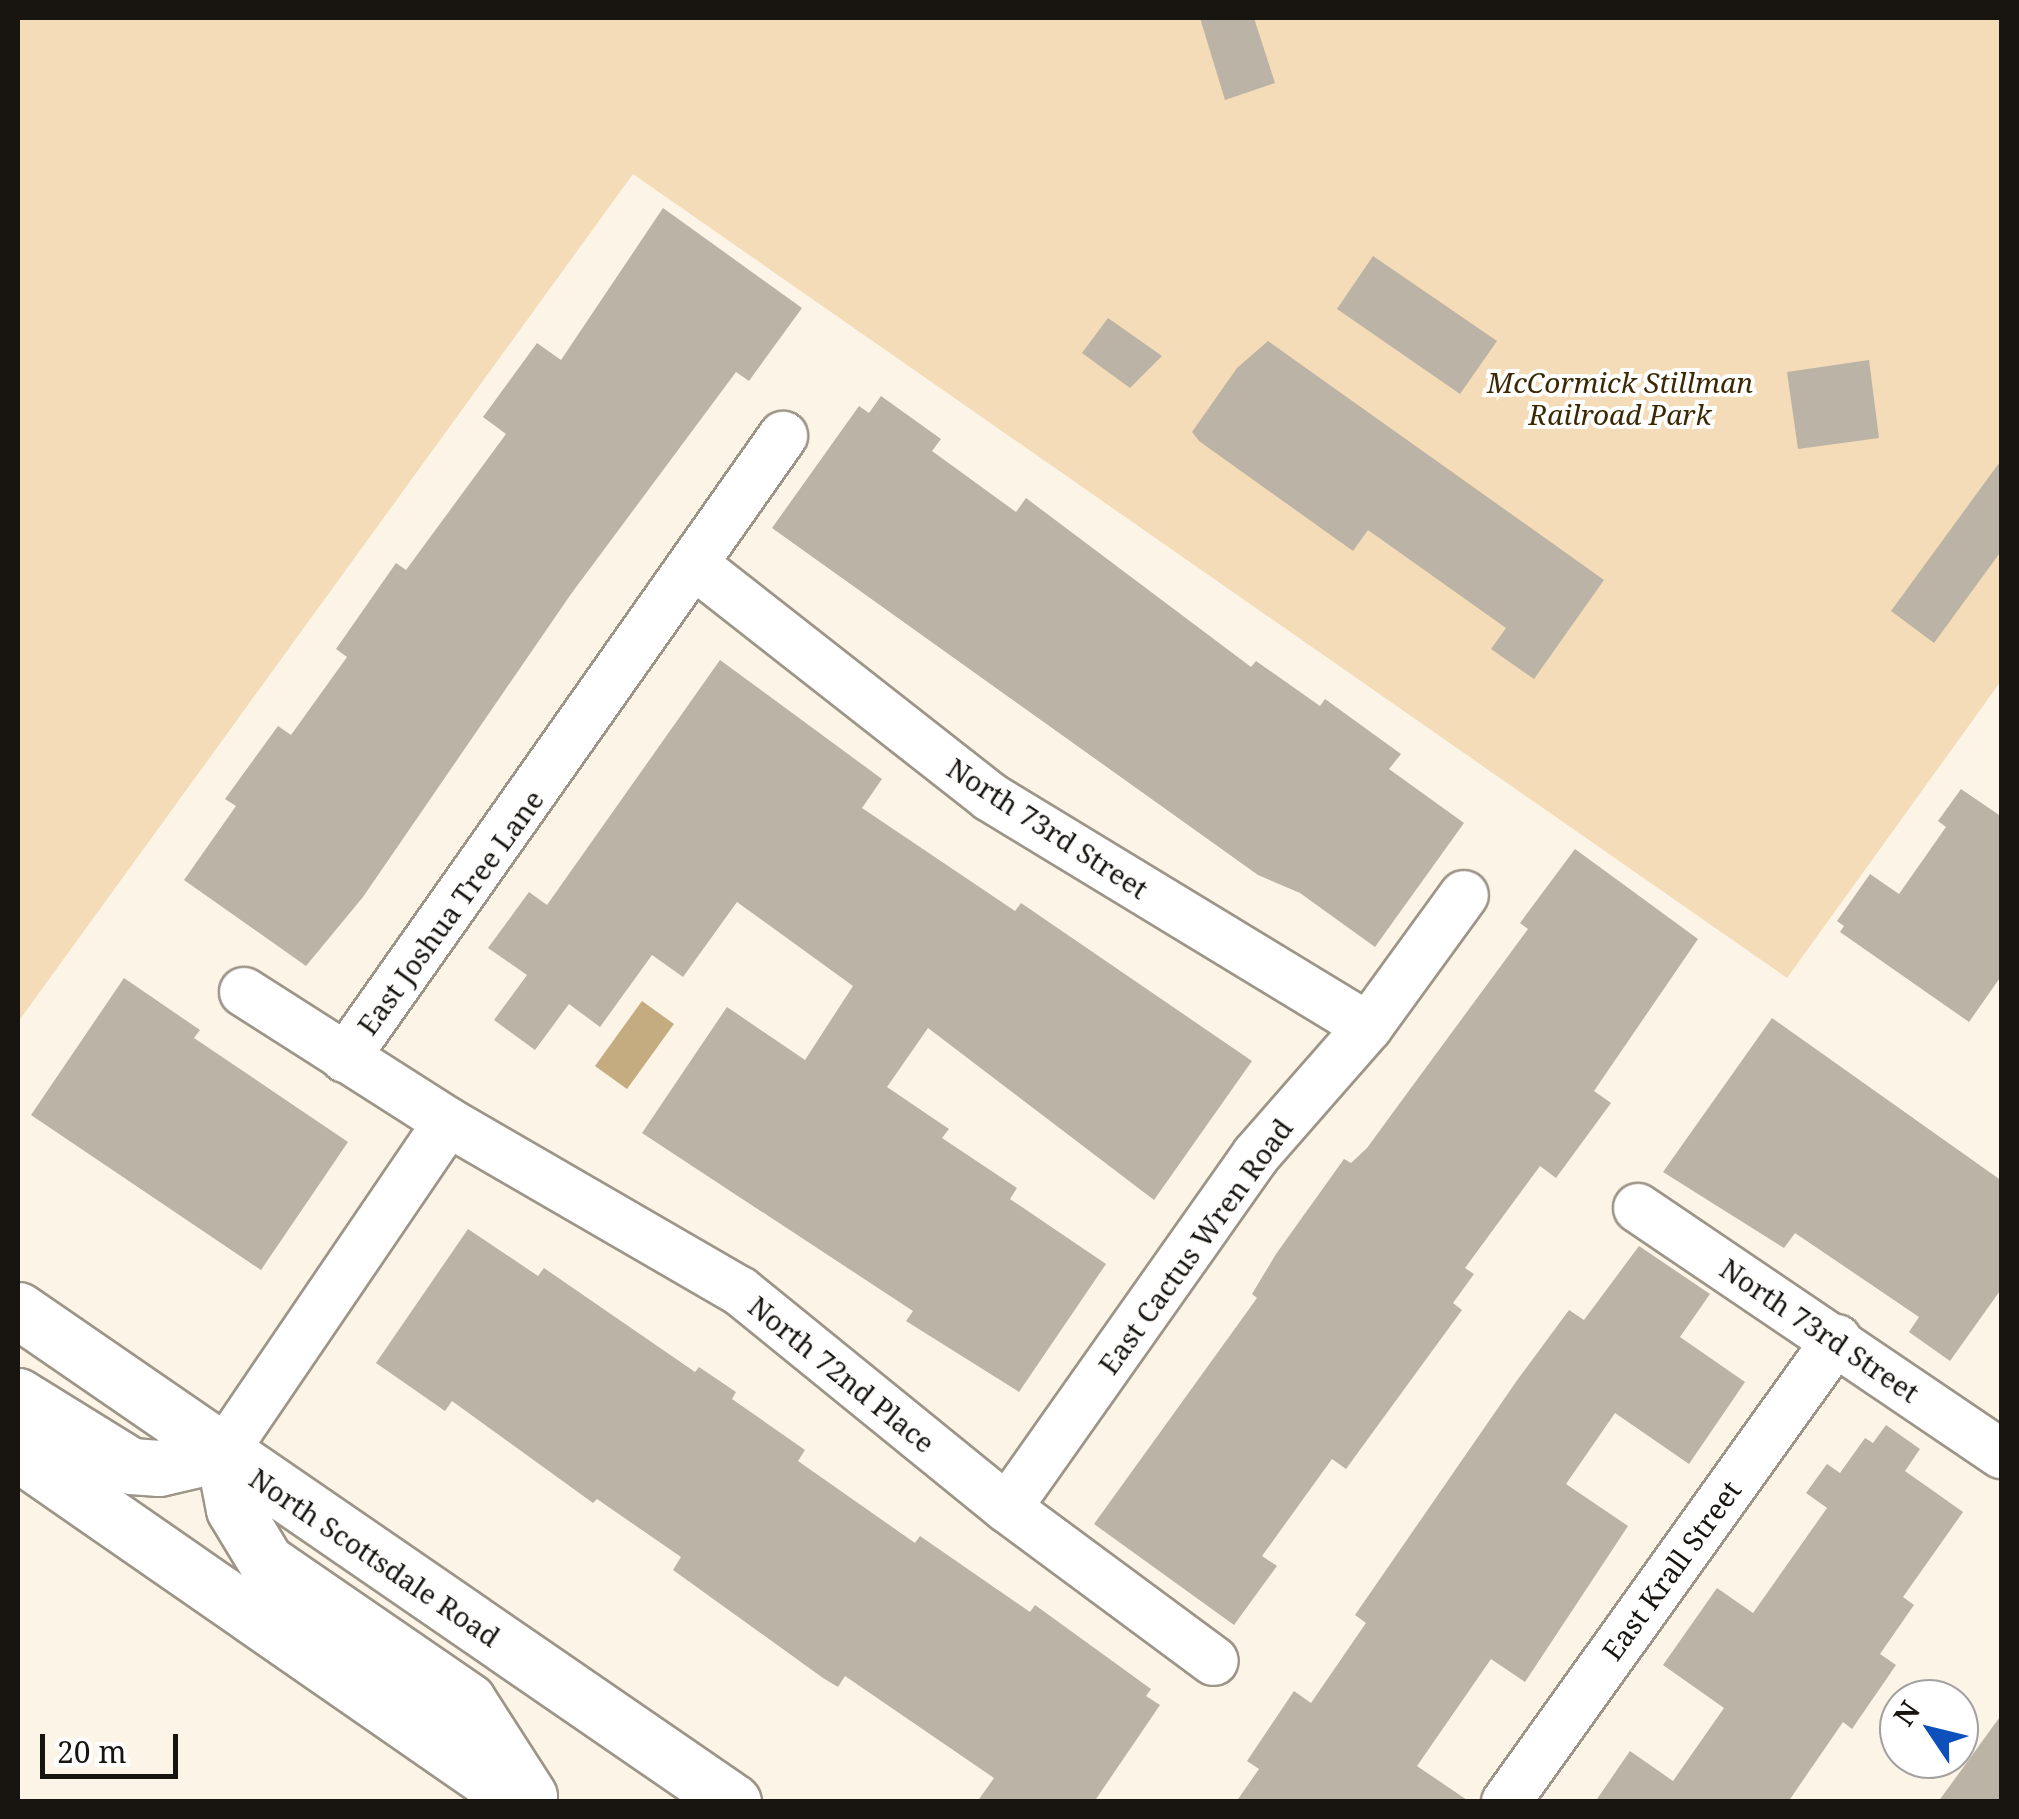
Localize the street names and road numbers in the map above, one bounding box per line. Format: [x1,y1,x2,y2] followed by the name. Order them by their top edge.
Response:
[941,751,1155,905] street label: North 73rd Street
[350,783,550,1041] street label: East Joshua Tree Lane
[1091,1112,1299,1380] street label: East Cactus Wren Road
[1714,1251,1926,1409] street label: North 73rd Street
[742,1289,942,1459] street label: North 72nd Place
[244,1461,506,1653] street label: North Scottsdale Road
[1595,1474,1747,1666] street label: East Krall Street

